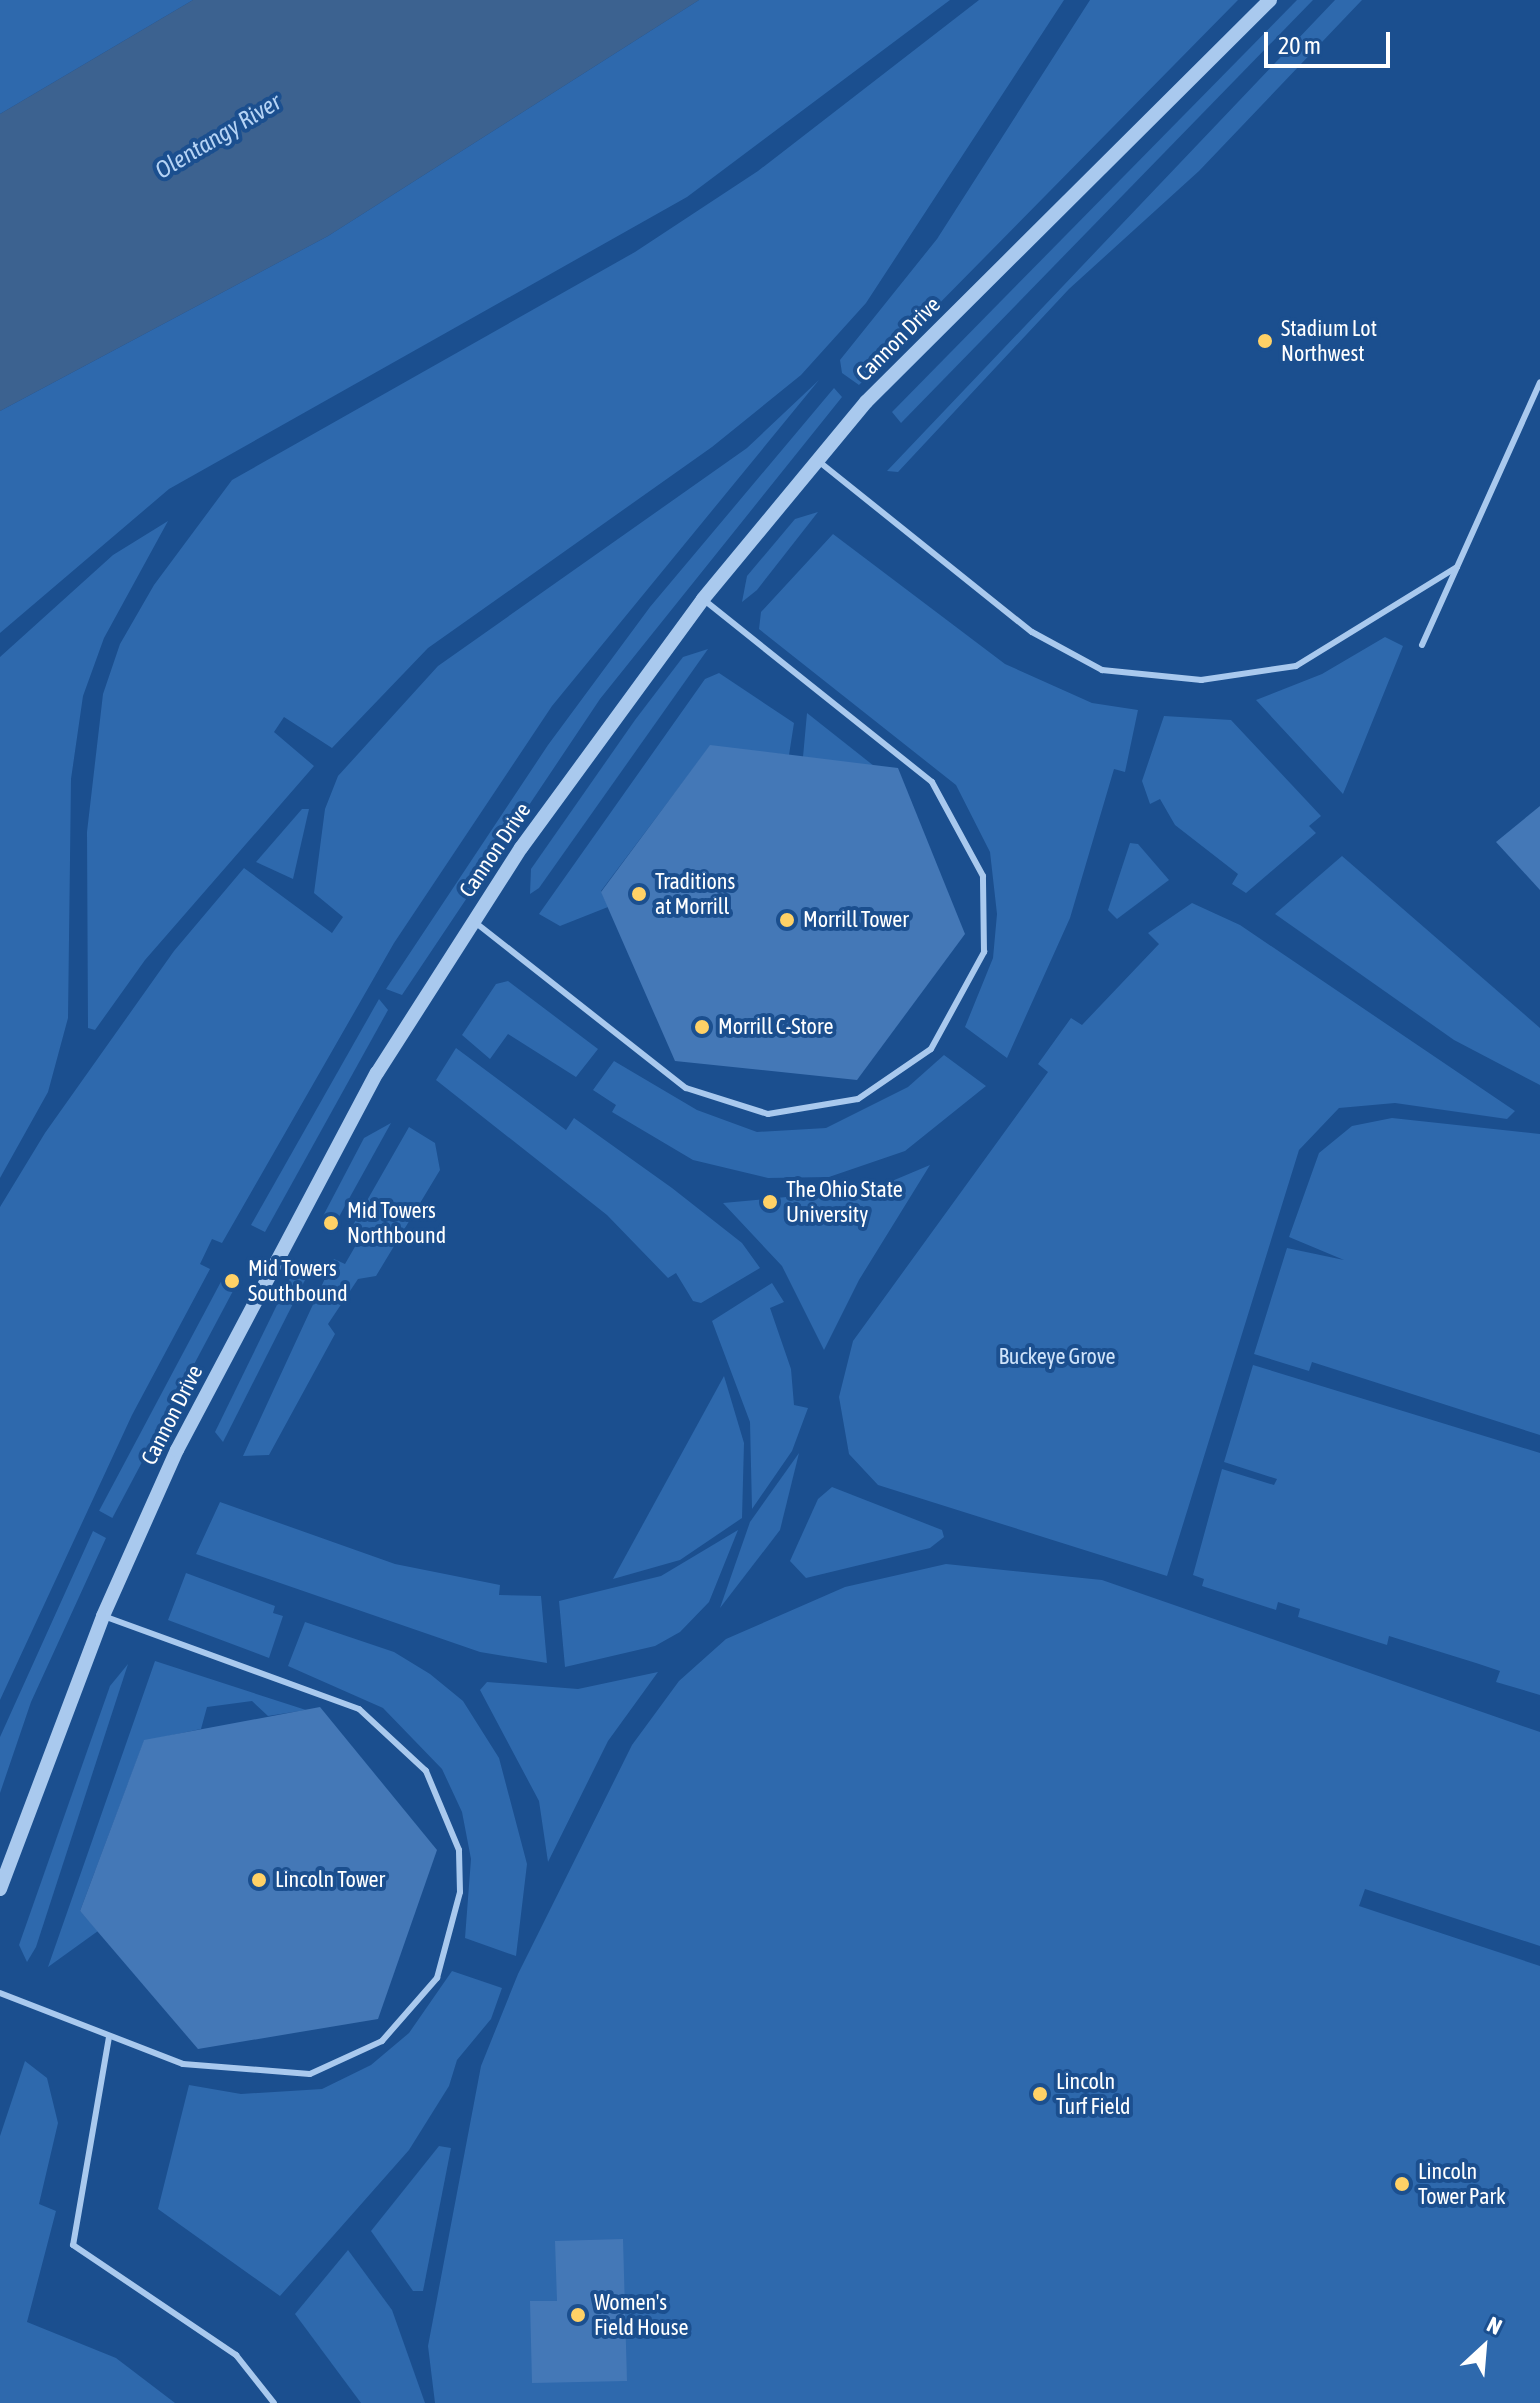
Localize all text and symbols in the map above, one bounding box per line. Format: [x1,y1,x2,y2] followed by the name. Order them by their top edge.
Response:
[1268,16,1394,66] scale bar
[1278,32,1321,59] text: 20 m
[150,87,286,185] water label: Olentangy River
[850,291,946,387] street label: Cannon Drive
[1281,315,1377,366] place label: Stadium Lot Northwest
[1256,332,1274,350] marker: Stadium Lot Northwest
[454,798,536,902] street label: Cannon Drive
[655,868,735,920] place label: Traditions at Morrill
[630,885,648,903] marker: Traditions at Morrill
[803,907,909,933] place label: Morrill Tower
[778,911,796,929] marker: Morrill Tower
[718,1014,833,1040] place label: Morrill C-Store
[693,1018,711,1036] marker: Morrill C-Store
[786,1176,903,1228] place label: The Ohio State University
[761,1193,779,1211] marker: The Ohio State University
[347,1197,446,1248] place label: Mid Towers Northbound
[322,1214,340,1232] marker: Mid Towers Northbound
[248,1255,348,1306] place label: Mid Towers Southbound
[223,1272,241,1290] marker: Mid Towers Southbound
[998,1344,1116,1370] park label: Buckeye Grove
[136,1361,208,1469] street label: Cannon Drive
[275,1867,385,1893] place label: Lincoln Tower
[250,1871,268,1889] marker: Lincoln Tower
[1056,2068,1130,2120] place label: Lincoln Turf Field
[1031,2085,1049,2103] marker: Lincoln Turf Field
[1418,2158,1506,2210] place label: Lincoln Tower Park
[1393,2175,1411,2193] marker: Lincoln Tower Park
[594,2289,688,2340] place label: Women's Field House
[569,2306,587,2324] marker: Women's Field House
[1444,2307,1524,2387] north arrow
[1483,2311,1506,2340] text: N

